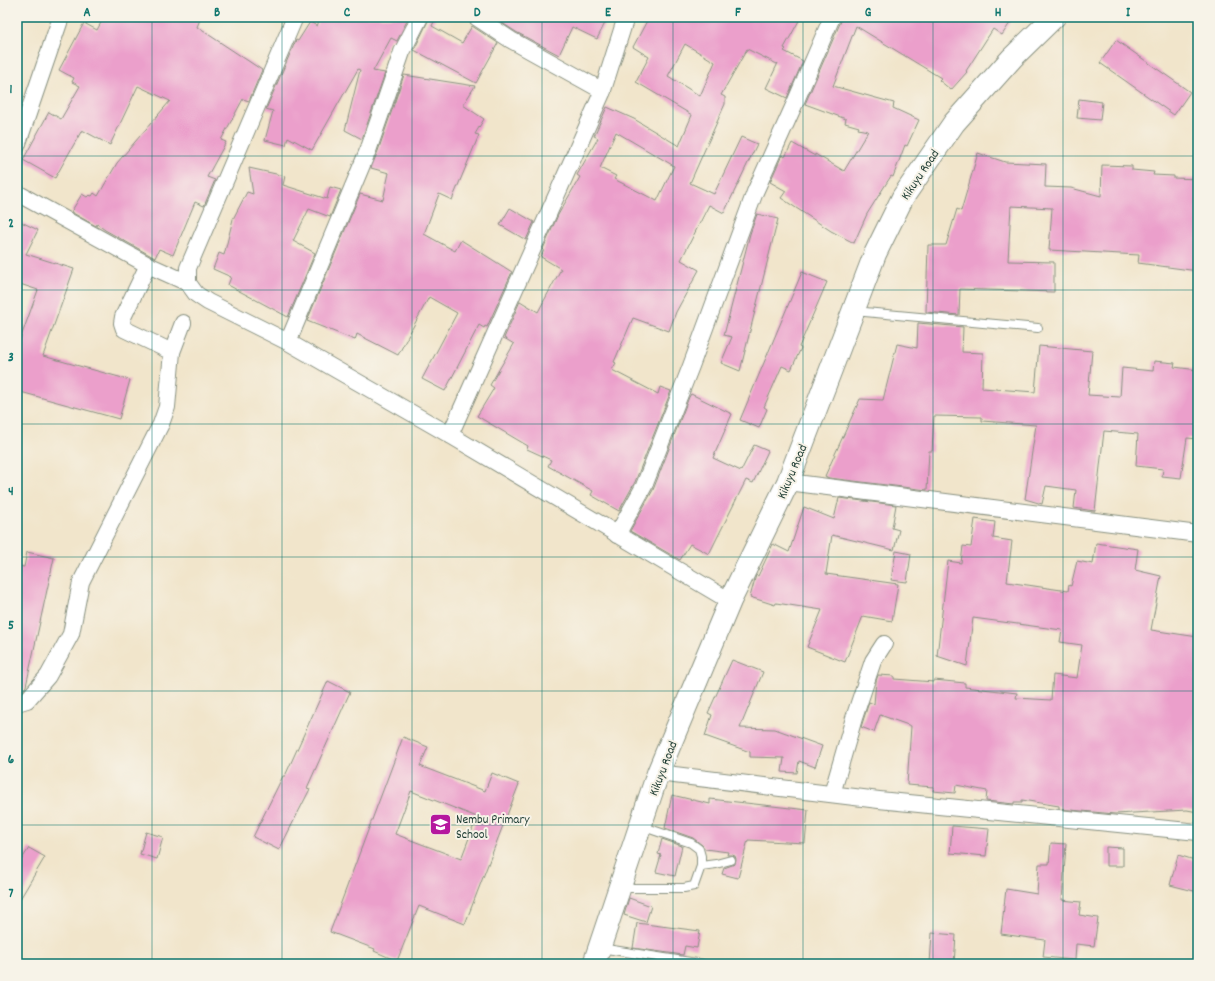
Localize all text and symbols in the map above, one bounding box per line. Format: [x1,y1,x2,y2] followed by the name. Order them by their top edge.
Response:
[83,4,91,23] text: A
[214,4,220,23] text: B
[344,4,351,23] text: C
[474,4,481,23] text: D
[605,4,612,23] text: E
[735,4,741,23] text: F
[865,4,872,23] text: G
[995,4,1002,23] text: H
[1126,4,1131,23] text: I
[10,81,13,100] text: 1
[897,146,945,205] street label: Kikuyu Road
[8,215,14,234] text: 2
[8,349,14,368] text: 3
[773,442,813,502] street label: Kikuyu Road
[8,483,14,502] text: 4
[8,617,14,636] text: 5
[645,739,684,799] street label: Kikuyu Road
[8,751,15,770] text: 6
[456,811,530,845] place label: Nembu Primary School
[428,812,454,838] school or university icon: Nembu Primary School
[9,885,14,904] text: 7

